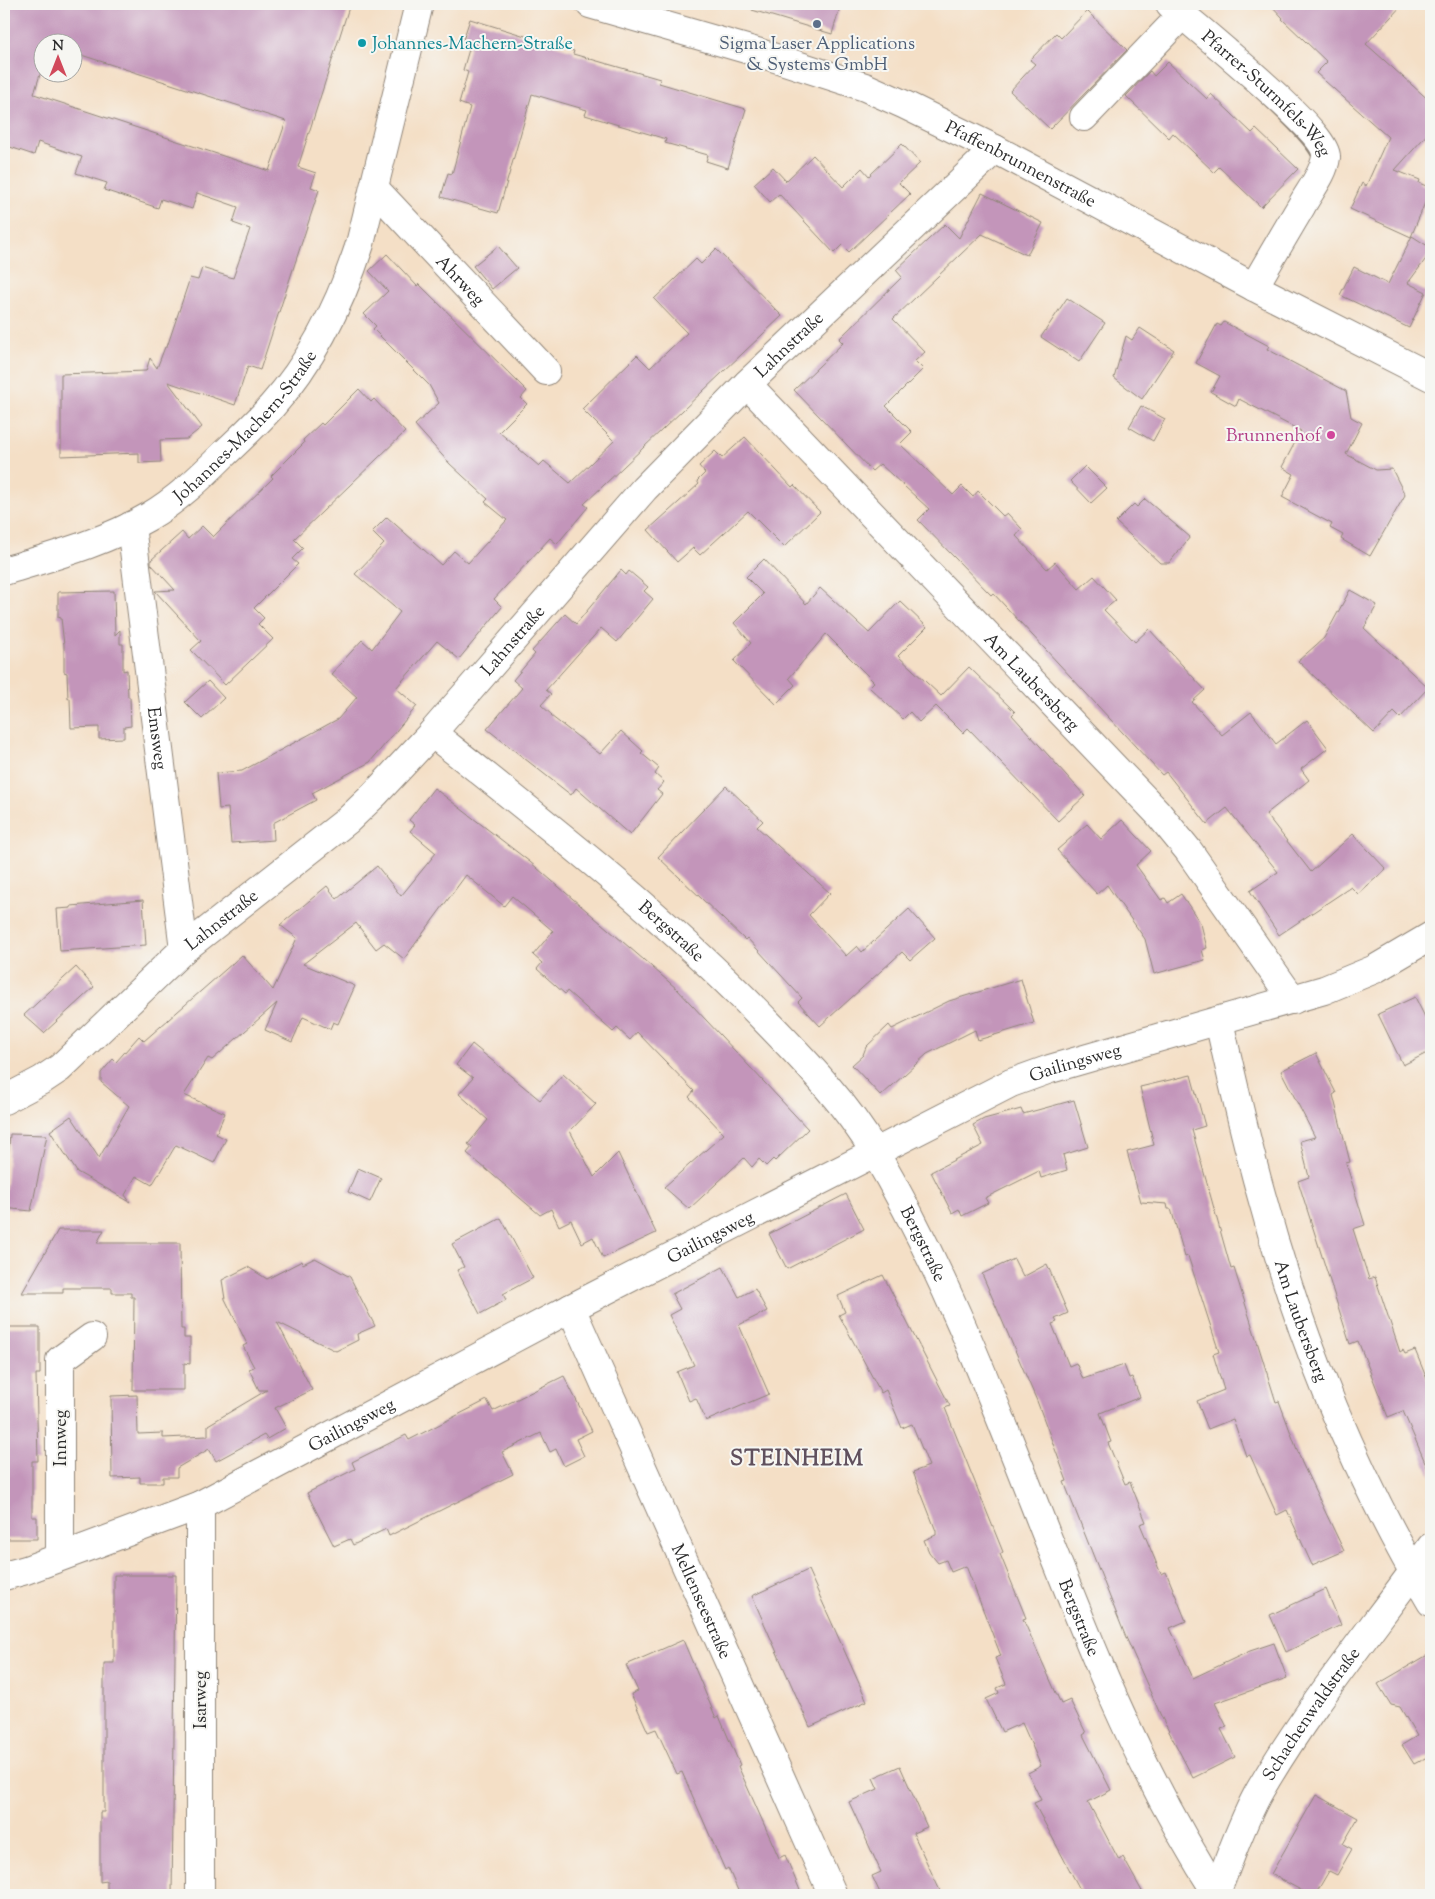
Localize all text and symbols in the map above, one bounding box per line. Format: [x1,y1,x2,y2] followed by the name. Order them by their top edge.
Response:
[811,18,823,30] marker: Sigma Laser Applications & Systems GmbH
[1195,25,1337,161] street label: Pfarrer-Sturmfels-Weg
[32,32,82,82] north arrow
[371,32,573,58] place label: Johannes-Machern-Straße
[719,32,915,79] place label: Sigma Laser Applications & Systems GmbH
[52,37,64,57] text: N
[356,37,368,49] marker: Johannes-Machern-Straße
[940,115,1100,215] street label: Pfaffenbrunnenstraße
[428,250,490,313] street label: Ahrweg
[750,307,831,385] street label: Lahnstraße
[168,346,325,511] street label: Johannes-Machern-Straße
[1226,424,1322,450] place label: Brunnenhof
[1325,429,1337,441] marker: Brunnenhof
[476,600,552,683] street label: Lahnstraße
[977,628,1084,738] street label: Am Laubersberg
[139,706,172,772] street label: Emsweg
[181,884,265,958] street label: Lahnstraße
[632,895,710,969] street label: Bergstraße
[1026,1038,1125,1090] street label: Gailingsweg
[892,1202,951,1287] street label: Bergstraße
[663,1205,759,1272] street label: Gailingsweg
[1266,1257,1333,1387] street label: Am Laubersberg
[304,1393,401,1460] street label: Gailingsweg
[49,1409,75,1466] street label: Innweg
[730,1444,864,1476] district label: STEINHEIM
[663,1540,737,1664] street label: Mellenseestraße
[1050,1576,1105,1661] street label: Bergstraße
[1257,1643,1368,1787] street label: Schachenwaldstraße
[189,1671,215,1729] street label: Isarweg

